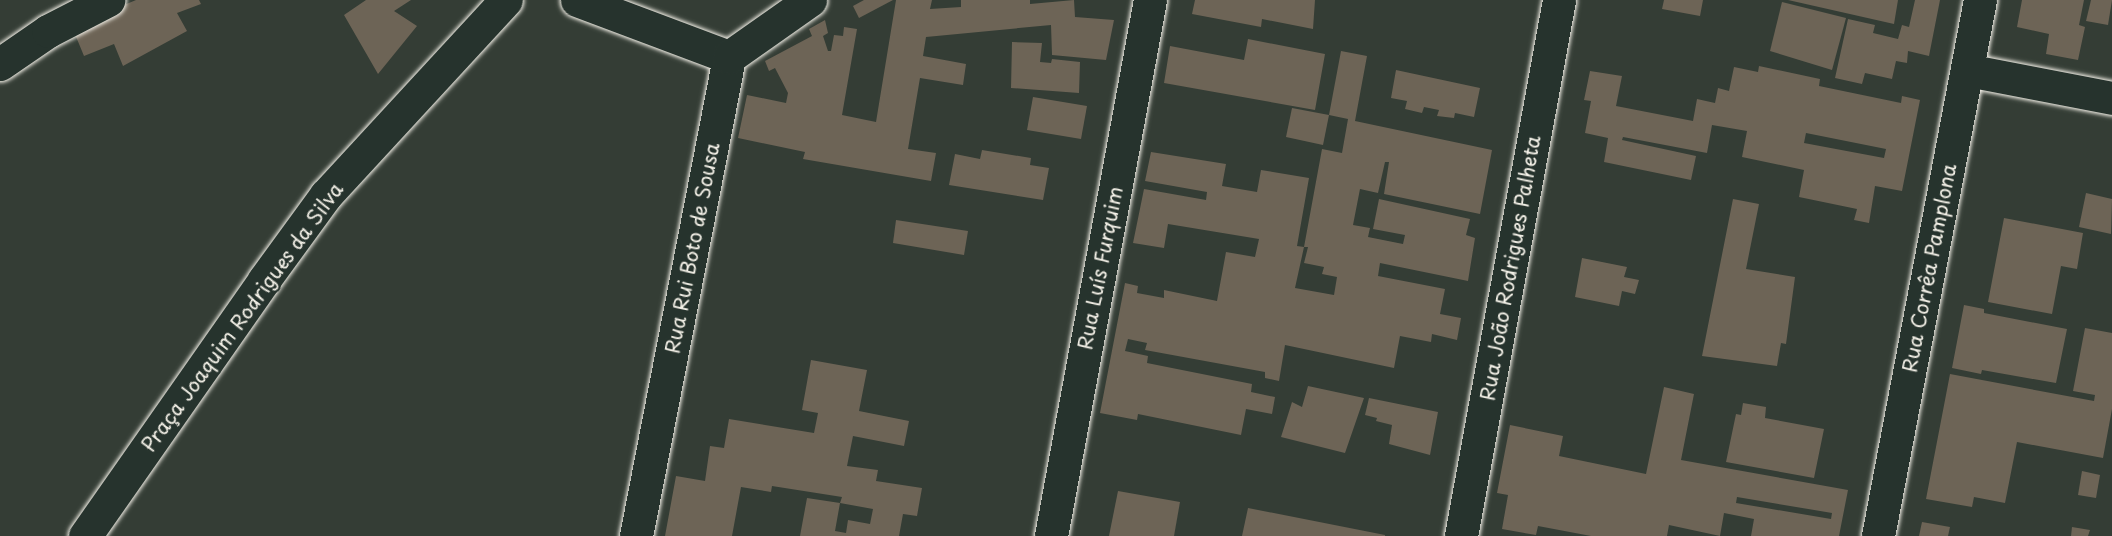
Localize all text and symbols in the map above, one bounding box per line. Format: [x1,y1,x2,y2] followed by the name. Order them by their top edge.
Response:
[1475,132,1545,404] street label: Rua João Rodrigues Palheta
[659,138,725,358] street label: Rua Rui Boto de Sousa
[1897,161,1961,375] street label: Rua Corrêa Pamplona
[136,177,348,457] street label: Praça Joaquim Rodrigues da Silva
[1072,185,1128,351] street label: Rua Luís Furquim

